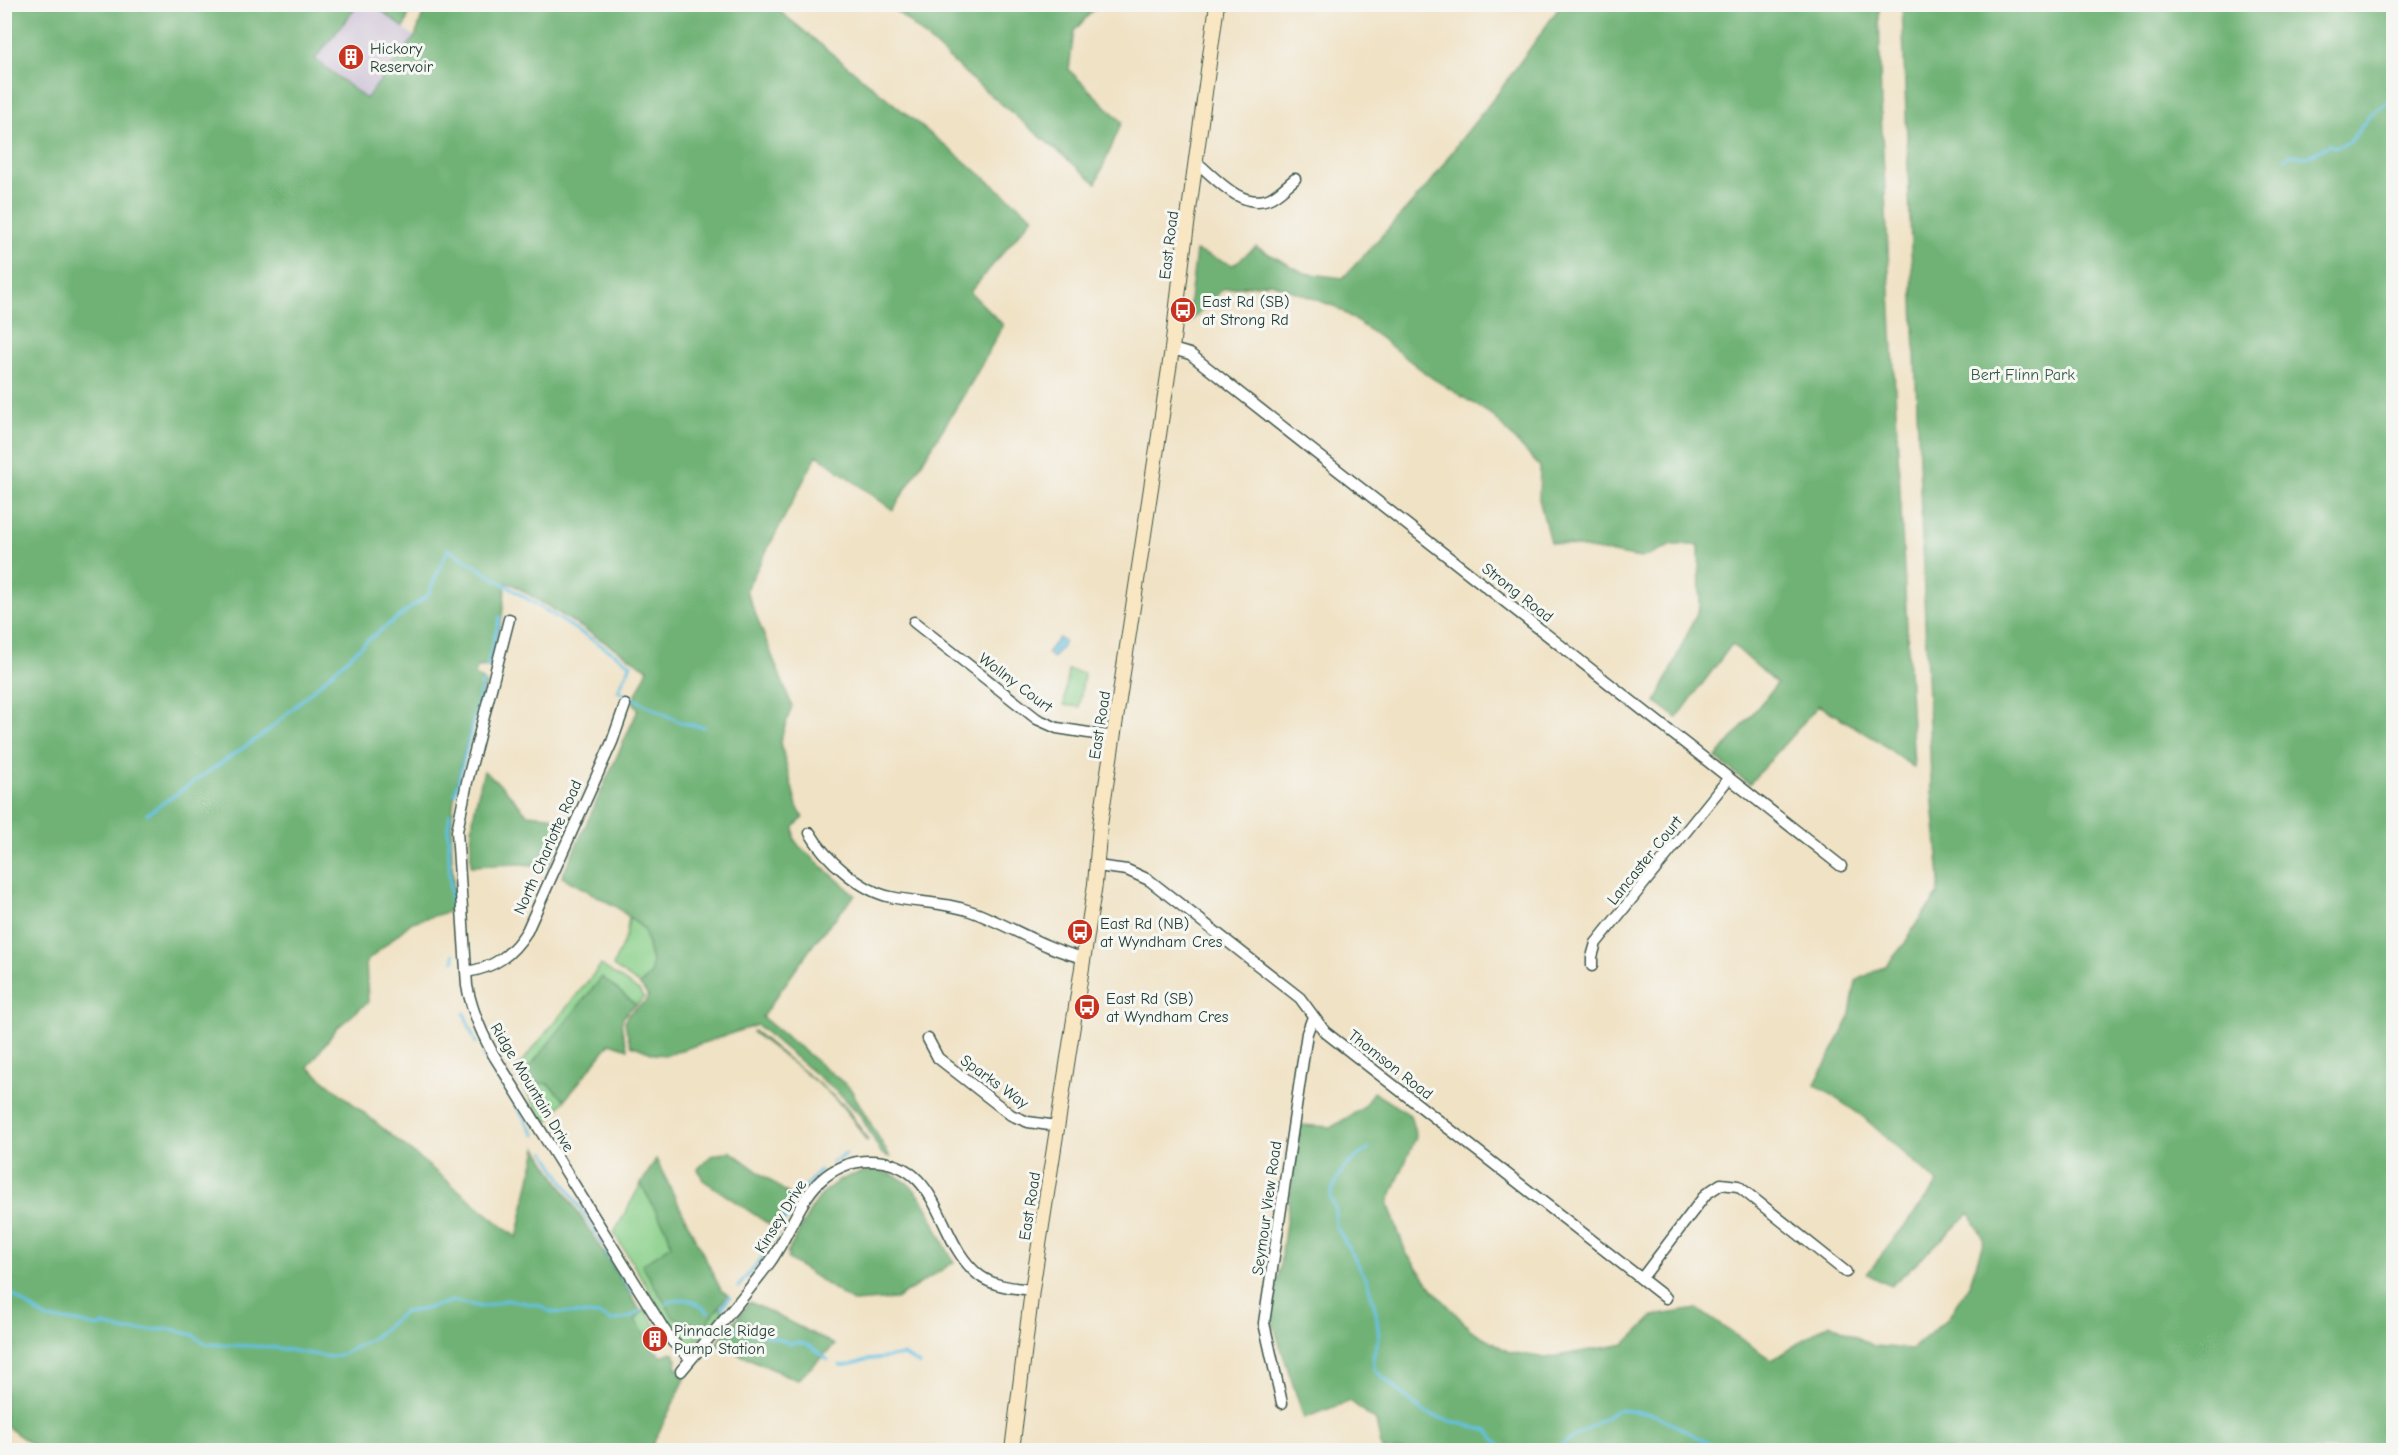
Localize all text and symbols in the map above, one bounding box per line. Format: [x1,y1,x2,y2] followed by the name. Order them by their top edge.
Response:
[370,40,434,76] place label: Hickory Reservoir
[336,42,366,72] building icon: Hickory Reservoir
[1156,210,1182,280] street label: East Road
[1202,293,1289,329] place label: East Rd (SB) at Strong Rd
[1168,295,1198,325] bus stop icon: East Rd (SB) at Strong Rd
[1971,366,2075,384] park label: Bert Flinn Park
[1478,559,1556,626] street label: Strong Road
[975,649,1056,717] street label: Wollny Court
[1086,690,1114,761] street label: East Road
[510,777,586,917] street label: North Charlotte Road
[1604,812,1686,909] street label: Lancaster Court
[1100,915,1223,951] place label: East Rd (NB) at Wyndham Cres
[1065,917,1095,947] bus stop icon: East Rd (NB) at Wyndham Cres
[1106,990,1229,1026] place label: East Rd (SB) at Wyndham Cres
[1072,992,1102,1022] bus stop icon: East Rd (SB) at Wyndham Cres
[487,1020,578,1155] street label: Ridge Mountain Drive
[1344,1026,1436,1103] street label: Thomson Road
[957,1051,1033,1113] street label: Sparks Way
[1249,1140,1285,1276] street label: Seymour View Road
[1016,1171,1044,1242] street label: East Road
[751,1177,810,1256] street label: Kinsey Drive
[674,1322,775,1358] place label: Pinnacle Ridge Pump Station
[640,1324,670,1354] building icon: Pinnacle Ridge Pump Station

